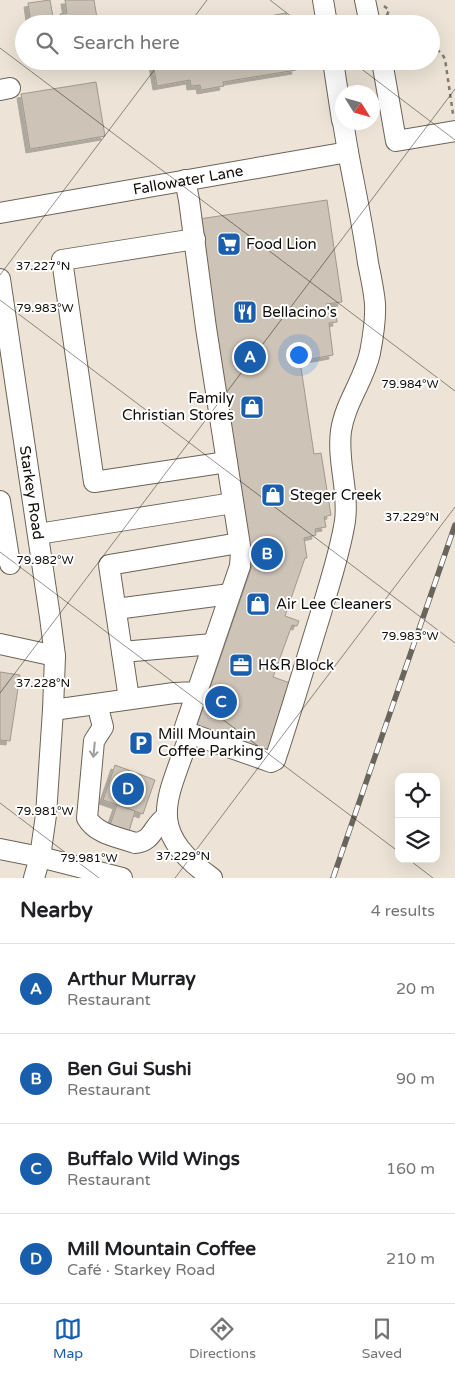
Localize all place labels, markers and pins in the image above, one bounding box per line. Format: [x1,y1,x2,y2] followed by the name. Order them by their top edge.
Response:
[216,231,242,257] supermarket icon: Food Lion
[246,235,317,253] place label: Food Lion
[232,299,258,325] restaurant icon: Bellacino's
[262,303,337,321] place label: Bellacino's
[234,338,266,376] pin: A
[122,389,234,424] place label: Family Christian Stores
[239,394,265,420] shop icon: Family Christian Stores
[260,482,286,508] shop icon: Steger Creek
[290,486,382,504] place label: Steger Creek
[251,535,283,573] pin: B
[245,591,271,617] shop icon: Air Lee Cleaners
[276,595,392,613] place label: Air Lee Cleaners
[228,652,254,678] office icon: H&R Block
[258,656,334,674] place label: H&R Block
[205,683,237,721] pin: C
[158,725,264,760] place label: Mill Mountain Coffee Parking
[128,730,154,756] parking icon: Mill Mountain Coffee Parking
[112,770,144,808] pin: D

